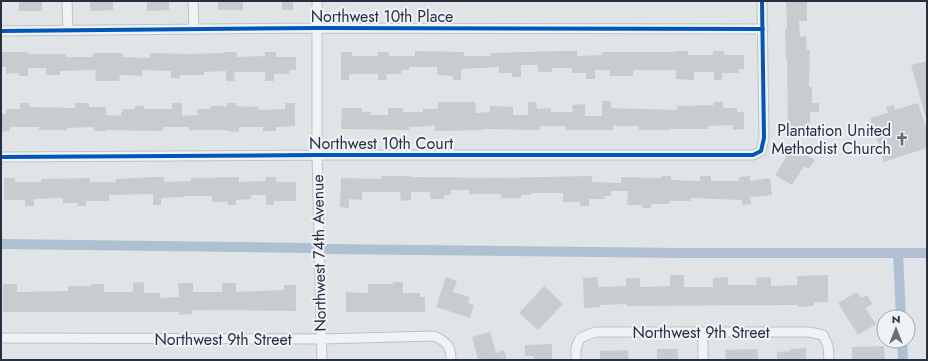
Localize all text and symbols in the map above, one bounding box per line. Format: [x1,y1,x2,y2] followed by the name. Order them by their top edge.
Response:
[311,5,453,28] street label: Northwest 10th Place
[771,119,891,160] place label: Plantation United Methodist Church
[894,131,910,147] church icon: Plantation United Methodist Church
[309,132,453,155] street label: Northwest 10th Court
[306,174,332,332] street label: Northwest 74th Avenue
[876,309,916,349] north arrow
[892,311,900,327] text: N
[632,321,770,344] street label: Northwest 9th Street
[154,328,292,351] street label: Northwest 9th Street

